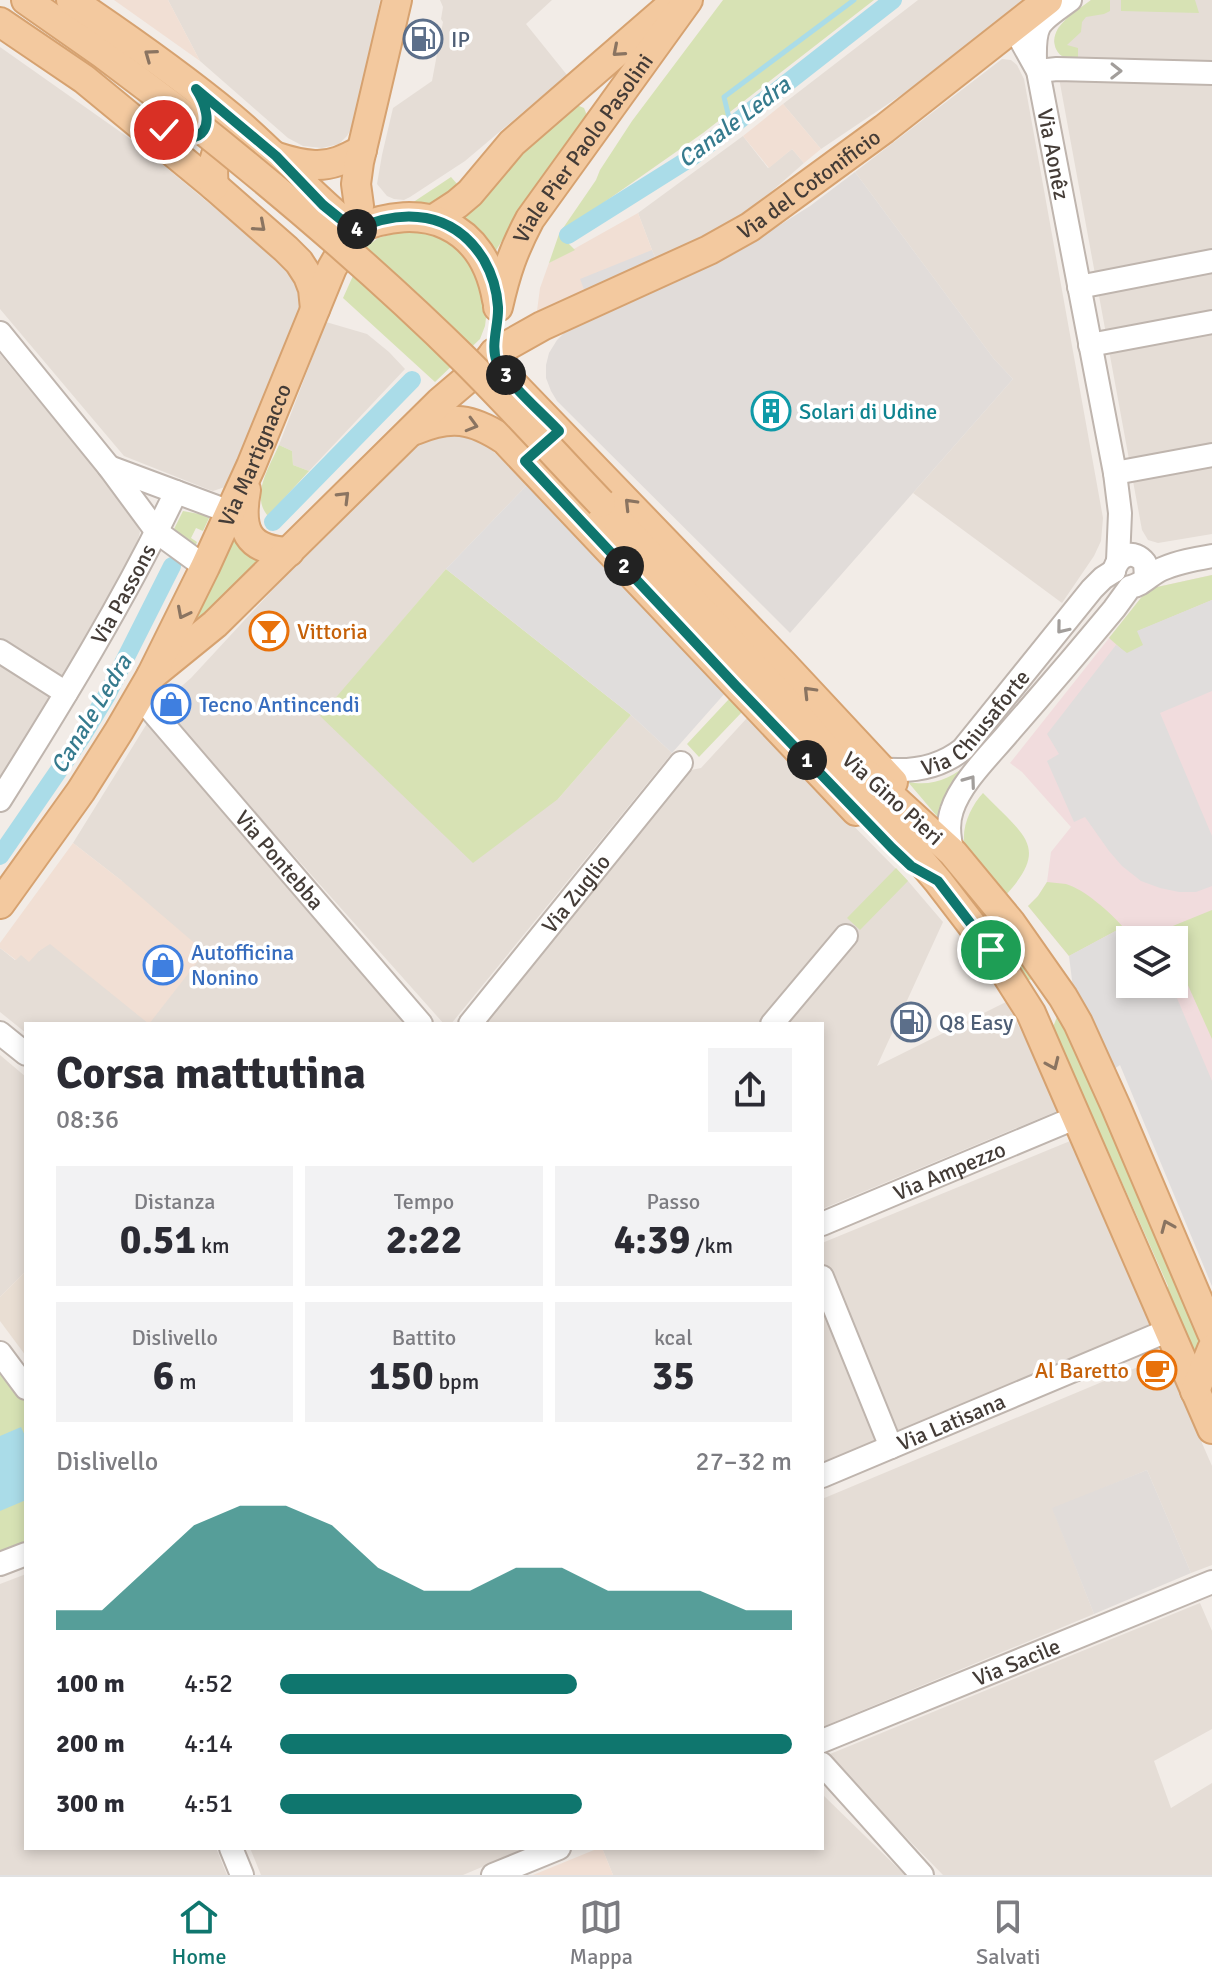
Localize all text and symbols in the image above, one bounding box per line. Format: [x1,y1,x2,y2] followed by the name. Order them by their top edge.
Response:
[402,18,444,60] fuel station icon: IP
[451,26,470,53] place label: IP
[613,42,628,56] one-way arrow
[507,48,659,247] street label: Viale Pier Paolo Pasolini
[144,51,159,65] one-way arrow
[1110,62,1123,79] one-way arrow
[672,69,797,174] water label: Canale Ledra
[130,96,198,164] pin
[1031,106,1075,202] street label: Via Aonêz
[142,108,186,152] icon: check
[733,123,886,245] street label: Via del Cotonificio
[337,209,377,249] pin: 4
[351,215,363,242] text: 4
[251,217,266,231] one-way arrow
[486,355,526,395] pin: 3
[500,361,512,388] text: 3
[212,380,297,531] street label: Via Martignacco
[750,390,792,432] building icon: Solari di Udine
[799,398,937,425] place label: Solari di Udine
[465,416,479,432] one-way arrow
[335,492,349,506] one-way arrow
[625,499,639,513] one-way arrow
[85,540,162,649] street label: Via Passons
[604,546,644,586] pin: 2
[618,552,630,579] text: 2
[177,604,192,619] one-way arrow
[248,610,290,652] bar icon: Vittoria
[297,618,368,645] place label: Vittoria
[1057,619,1072,633] one-way arrow
[44,648,139,779] water label: Canale Ledra
[918,664,1036,782] street label: Via Chiusaforte
[150,683,192,725] shop icon: Tecno Antincendi
[804,687,819,701] one-way arrow
[199,691,360,718] place label: Tecno Antincendi
[787,740,827,780] pin: 1
[801,746,813,773] text: 1
[836,746,949,851] street label: Via Gino Pieri
[960,775,974,789] one-way arrow
[229,805,330,915] street label: Via Pontebba
[536,849,616,939] street label: Via Zuglio
[957,916,1025,984] pin
[1116,926,1188,998] map controls
[1116,926,1188,998] button: layers
[969,928,1013,972] icon: arrive
[191,939,294,991] place label: Autofficina Nonino
[142,944,184,986] shop icon: Autofficina Nonino
[890,1001,932,1043] fuel station icon: Q8 Easy
[939,1009,1014,1036] place label: Q8 Easy
[56,1047,366,1101] text: Corsa mattutina
[708,1048,792,1132] button: share
[1044,1056,1060,1070] one-way arrow
[56,1104,119,1136] text: 08:36
[889,1136,1010,1207] street label: Via Ampezzo
[134,1188,216,1215] text: Distanza
[394,1188,454,1215] text: Tempo
[646,1188,700,1215] text: Passo
[120,1215,196,1265] text: 0.51
[386,1215,462,1265] text: 2:22
[614,1215,690,1265] text: 4:39
[1160,1220,1176,1234] one-way arrow
[196,1232,230,1259] text: km
[690,1232,733,1259] text: /km
[131,1324,218,1351] text: Dislivello
[392,1324,456,1351] text: Battito
[654,1324,693,1351] text: kcal
[1136,1349,1178,1391] cafe icon: Al Baretto
[153,1351,174,1401] text: 6
[369,1351,434,1401] text: 150
[652,1351,695,1401] text: 35
[1035,1357,1129,1384] place label: Al Baretto
[174,1368,197,1395] text: m
[434,1368,479,1395] text: bpm
[893,1388,1009,1457] street label: Via Latisana
[56,1446,158,1478] text: Dislivello
[696,1446,792,1478] text: 27–32 m
[969,1632,1064,1692] street label: Via Sacile
[56,1668,125,1700] text: 100 m
[184,1668,233,1700] text: 4:52
[56,1728,125,1760] text: 200 m
[184,1728,233,1760] text: 4:14
[56,1788,125,1820] text: 300 m
[184,1788,233,1820] text: 4:51
[172,1895,226,1970] tab: Home
[570,1895,633,1970] tab: Mappa
[976,1895,1040,1970] tab: Salvati

